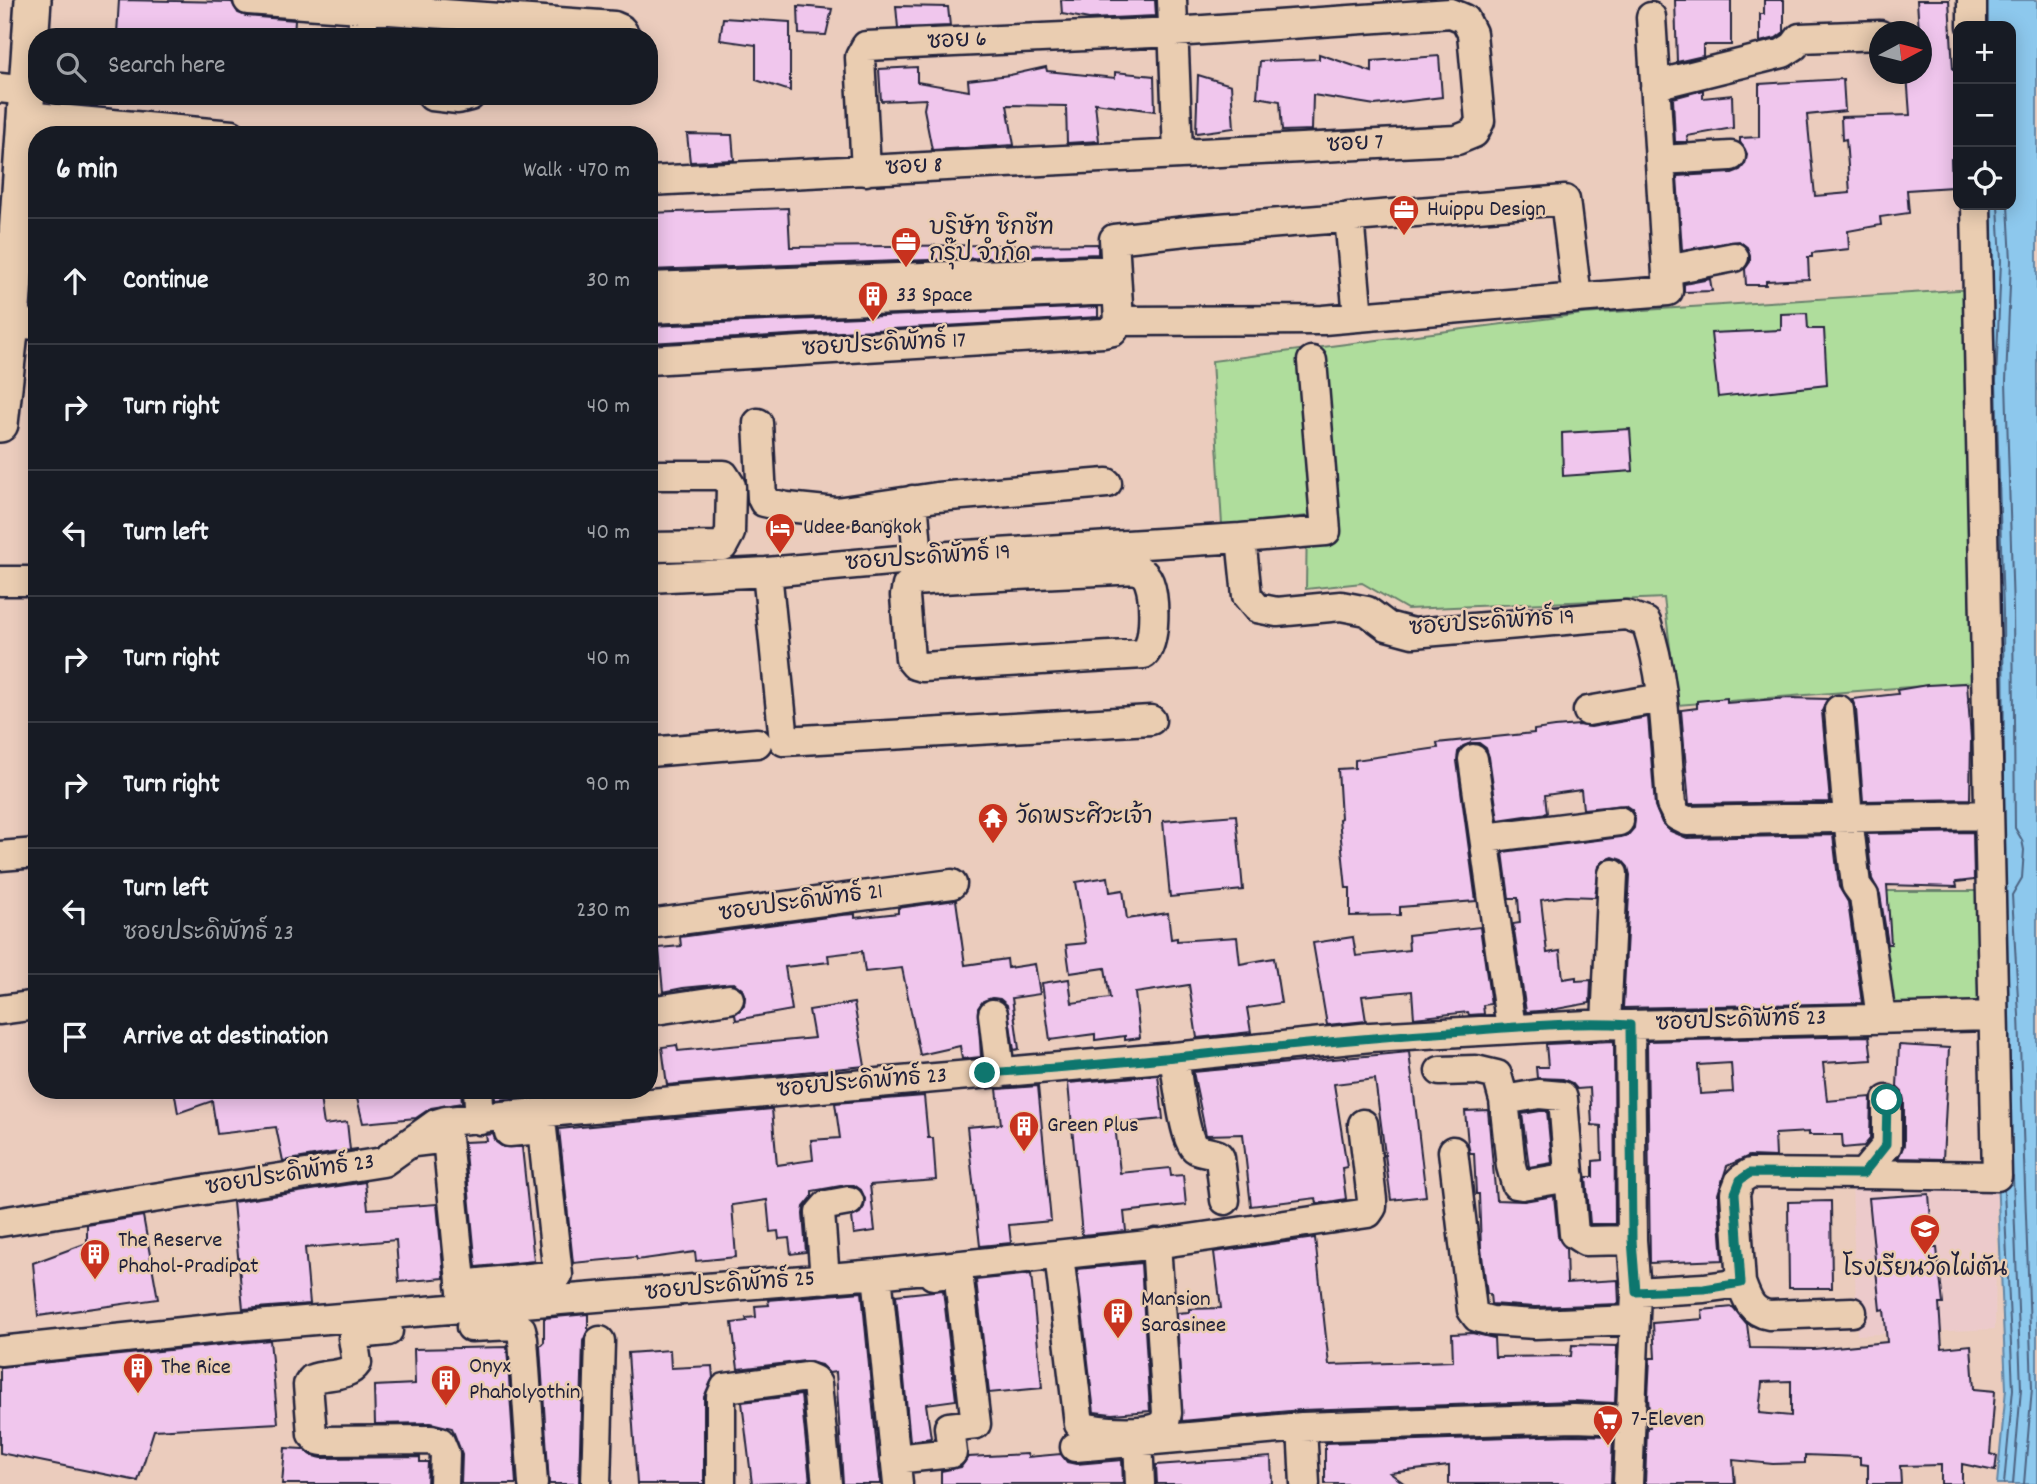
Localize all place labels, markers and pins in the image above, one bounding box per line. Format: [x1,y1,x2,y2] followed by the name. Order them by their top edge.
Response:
[1387,193,1421,237] office icon: Huippu Design
[1427,194,1546,227] place label: Huippu Design
[929,211,1054,272] place label: บริษัท ซิกชีท กรุ๊ป จำกัด
[889,225,923,269] office icon: บริษัท ซิกชีท กรุ๊ป จำกัด
[856,279,890,323] building icon: 33 Space
[896,280,973,313] place label: 33 Space
[763,511,797,555] hotel icon: Udee Bangkok
[803,512,922,545] place label: Udee Bangkok
[1016,800,1153,835] place label: วัดพระศิวะเจ้า
[976,801,1010,845] temple icon: วัดพระศิวะเจ้า
[1007,1109,1041,1153] building icon: Green Plus
[1047,1110,1139,1143] place label: Green Plus
[1908,1212,1942,1256] school or university icon: โรงเรียนวัดไผ่ตัน
[118,1225,259,1284] place label: The Reserve Phahol-Pradipat
[78,1237,112,1281] building icon: The Reserve Phahol-Pradipat
[1843,1251,2007,1287] place label: โรงเรียนวัดไผ่ตัน
[1141,1284,1226,1343] place label: Mansion Sarasinee
[1101,1296,1135,1340] building icon: Mansion Sarasinee
[121,1351,155,1395] building icon: The Rice
[469,1351,580,1410] place label: Onyx Phaholyothin
[161,1352,231,1385] place label: The Rice
[429,1363,463,1407] building icon: Onyx Phaholyothin
[1591,1403,1625,1447] supermarket icon: 7-Eleven
[1631,1404,1704,1437] place label: 7-Eleven

